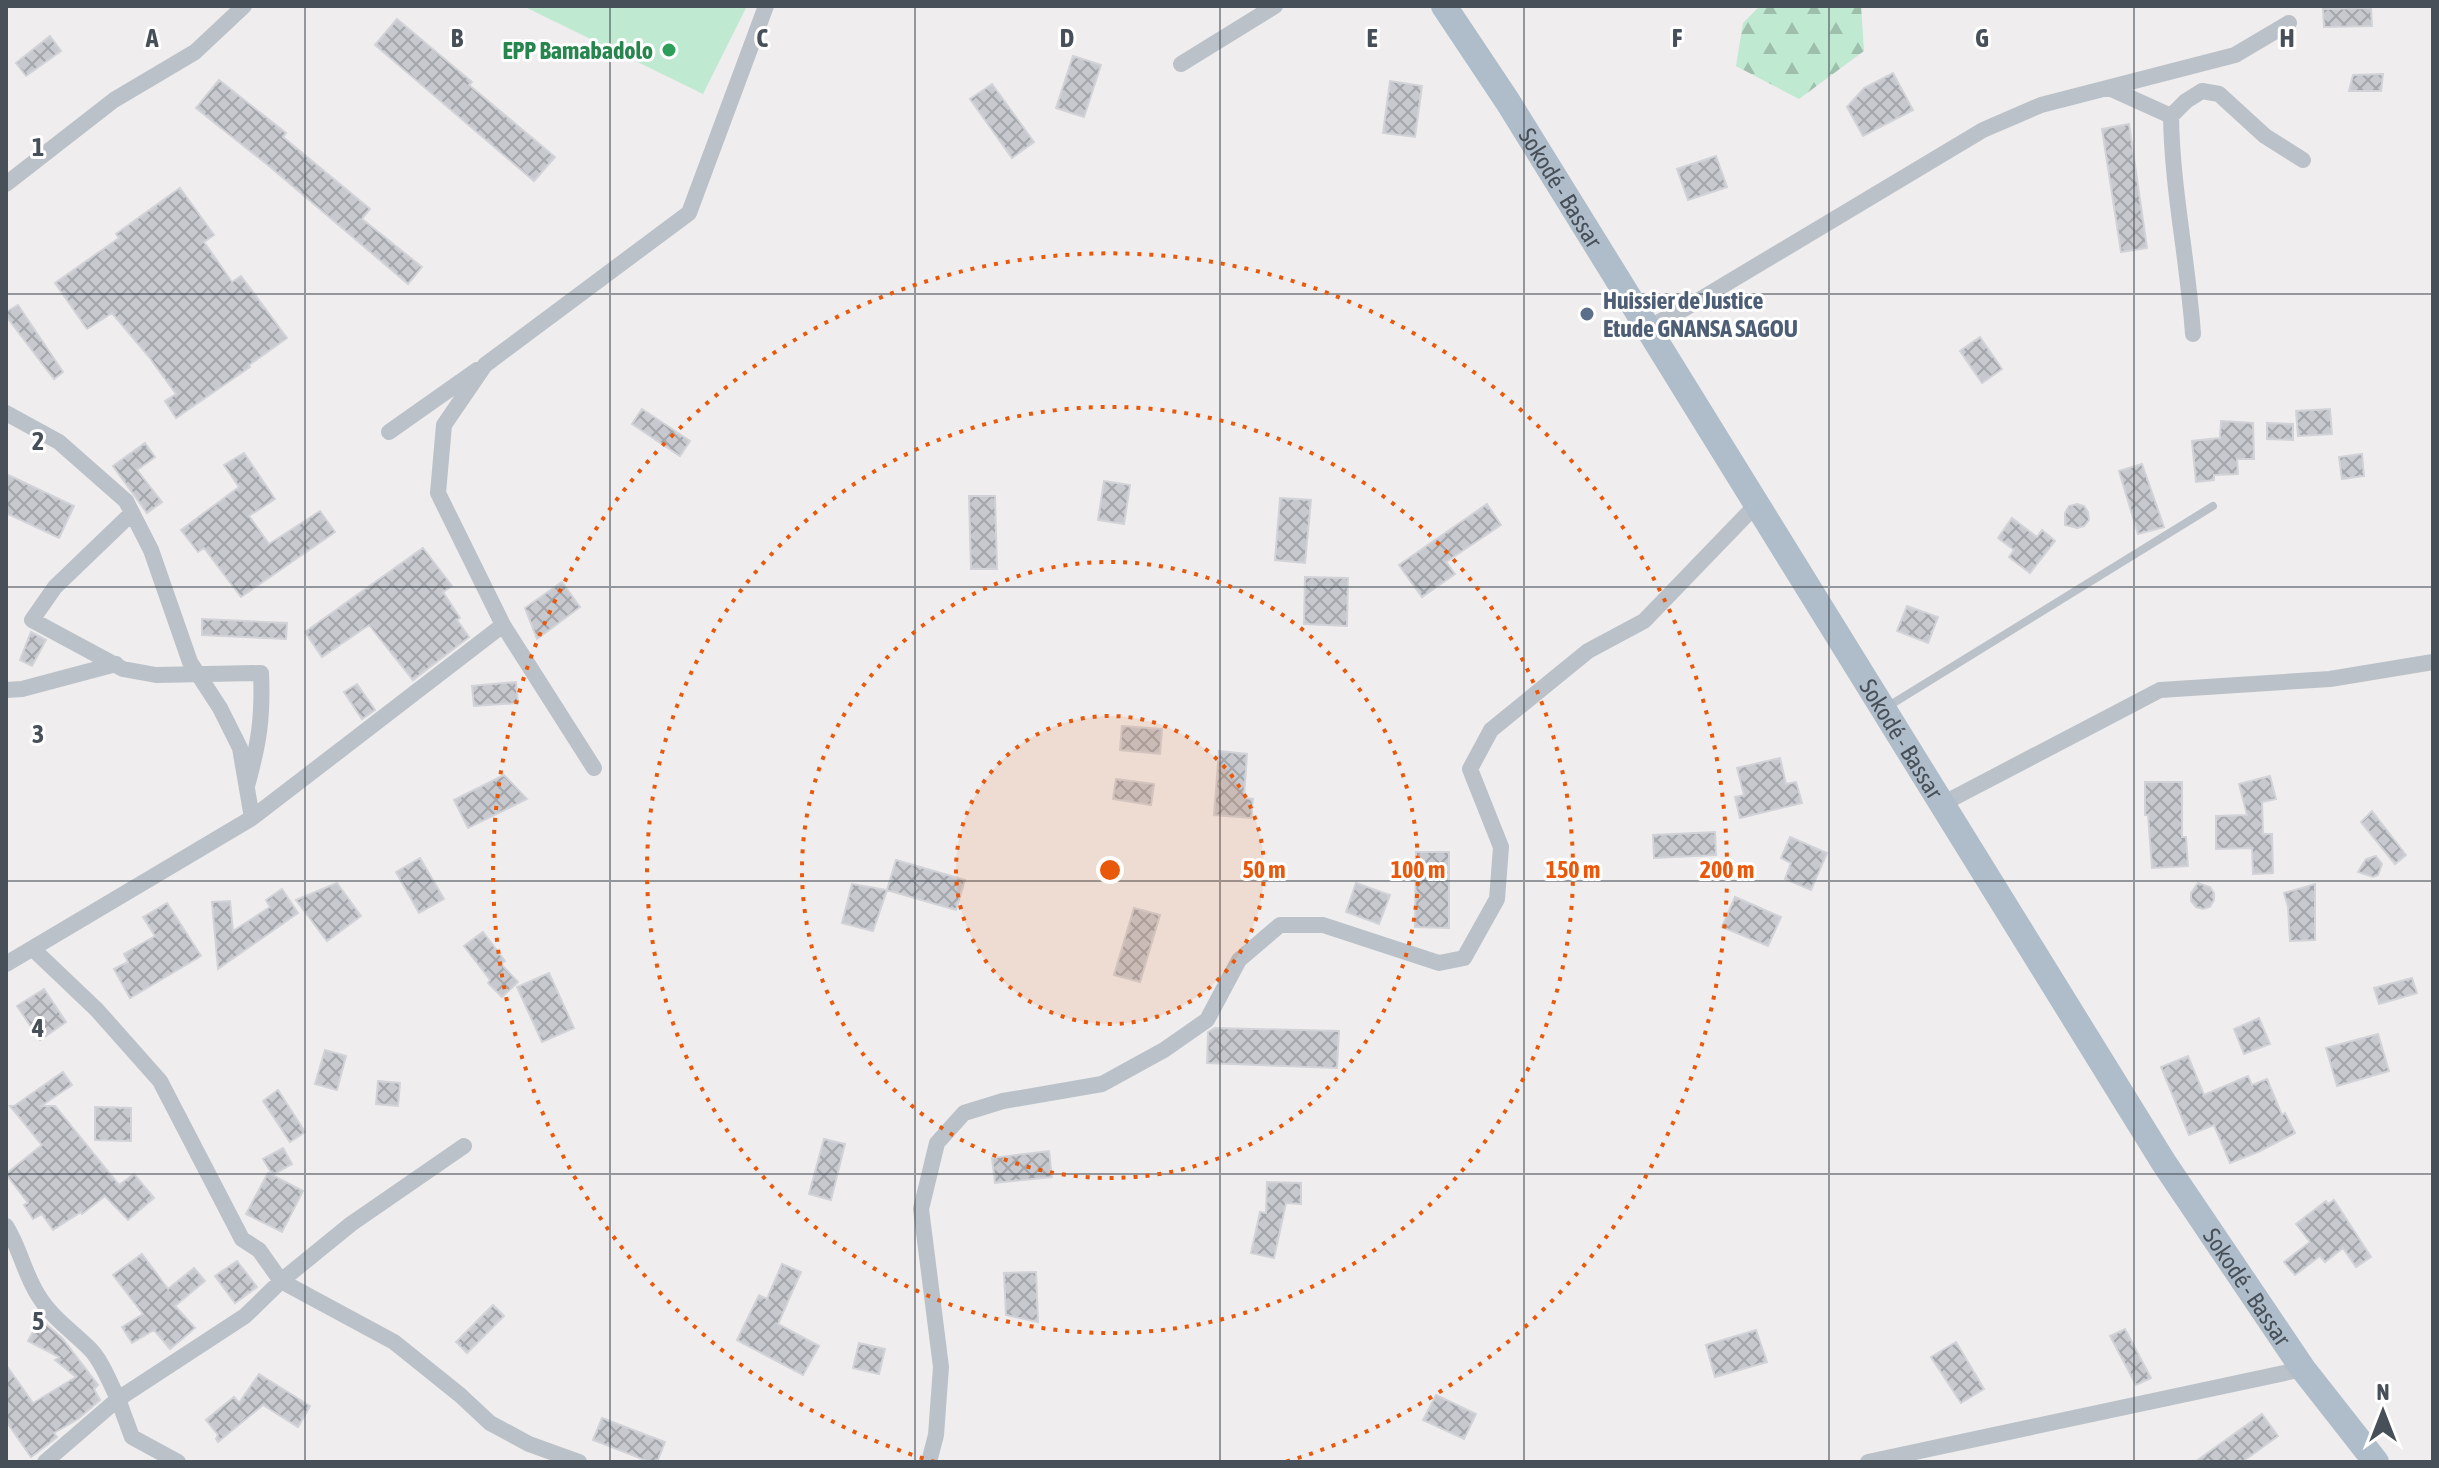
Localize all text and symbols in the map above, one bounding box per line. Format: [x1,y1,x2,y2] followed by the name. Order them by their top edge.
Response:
[145,23,159,53] text: A
[451,23,464,53] text: B
[756,23,768,53] text: C
[1060,23,1074,53] text: D
[1366,23,1378,53] text: E
[1672,23,1683,53] text: F
[1975,23,1989,53] text: G
[2279,23,2295,53] text: H
[502,37,653,64] place label: EPP Bamabadolo
[660,41,678,59] marker: EPP Bamabadolo
[1514,123,1608,253] street label: Sokodé - Bassar
[32,132,44,162] text: 1
[1603,287,1798,342] place label: Huissier de Justice Etude GNANSA SAGOU
[1578,305,1596,323] marker: Huissier de Justice Etude GNANSA SAGOU
[32,426,44,456] text: 2
[1855,674,1949,804] street label: Sokodé - Bassar
[32,719,44,749] text: 3
[1096,856,1124,884] centre of rings
[1242,856,1286,883] text: 50 m
[1391,856,1445,883] text: 100 m
[1546,856,1600,883] text: 150 m
[1700,856,1754,883] text: 200 m
[31,1013,44,1043] text: 4
[2198,1223,2297,1351] street label: Sokodé - Bassar
[32,1306,44,1336] text: 5
[2343,1372,2423,1452] north arrow
[2377,1379,2389,1405] text: N

